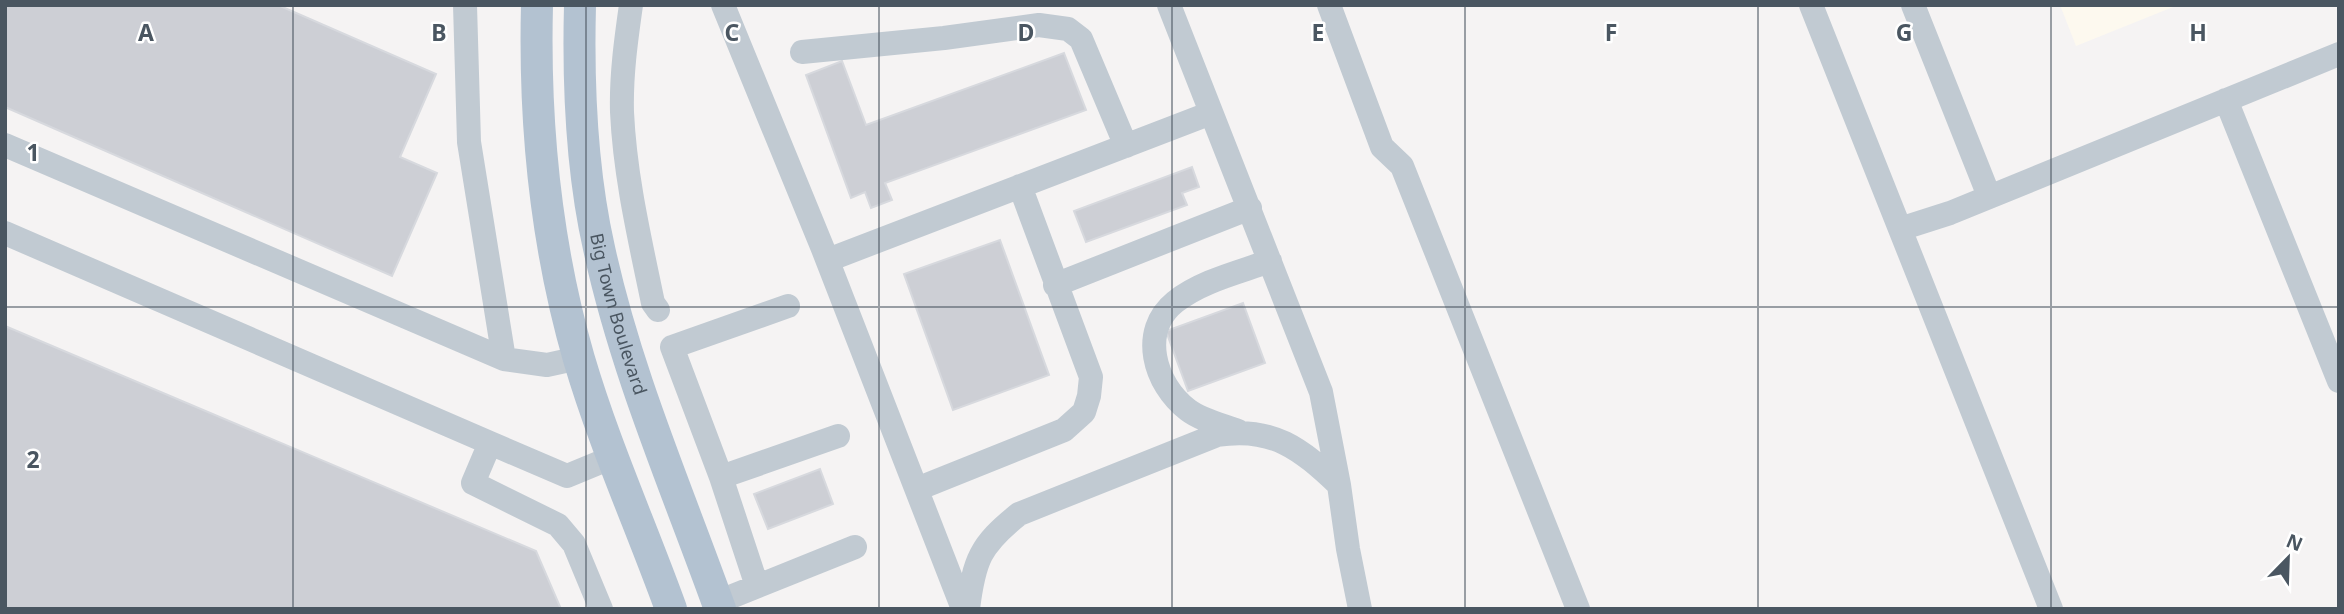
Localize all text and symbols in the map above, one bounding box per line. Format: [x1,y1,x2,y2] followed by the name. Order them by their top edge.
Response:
[138,16,154,48] text: A
[431,16,447,48] text: B
[725,16,740,48] text: C
[1018,16,1034,48] text: D
[1312,16,1324,48] text: E
[1605,16,1617,48] text: F
[1896,16,1912,48] text: G
[2189,16,2207,48] text: H
[26,136,40,168] text: 1
[585,231,653,398] street label: Big Town Boulevard
[26,443,40,475] text: 2
[2253,523,2323,593] north arrow
[2282,527,2307,557] text: N

